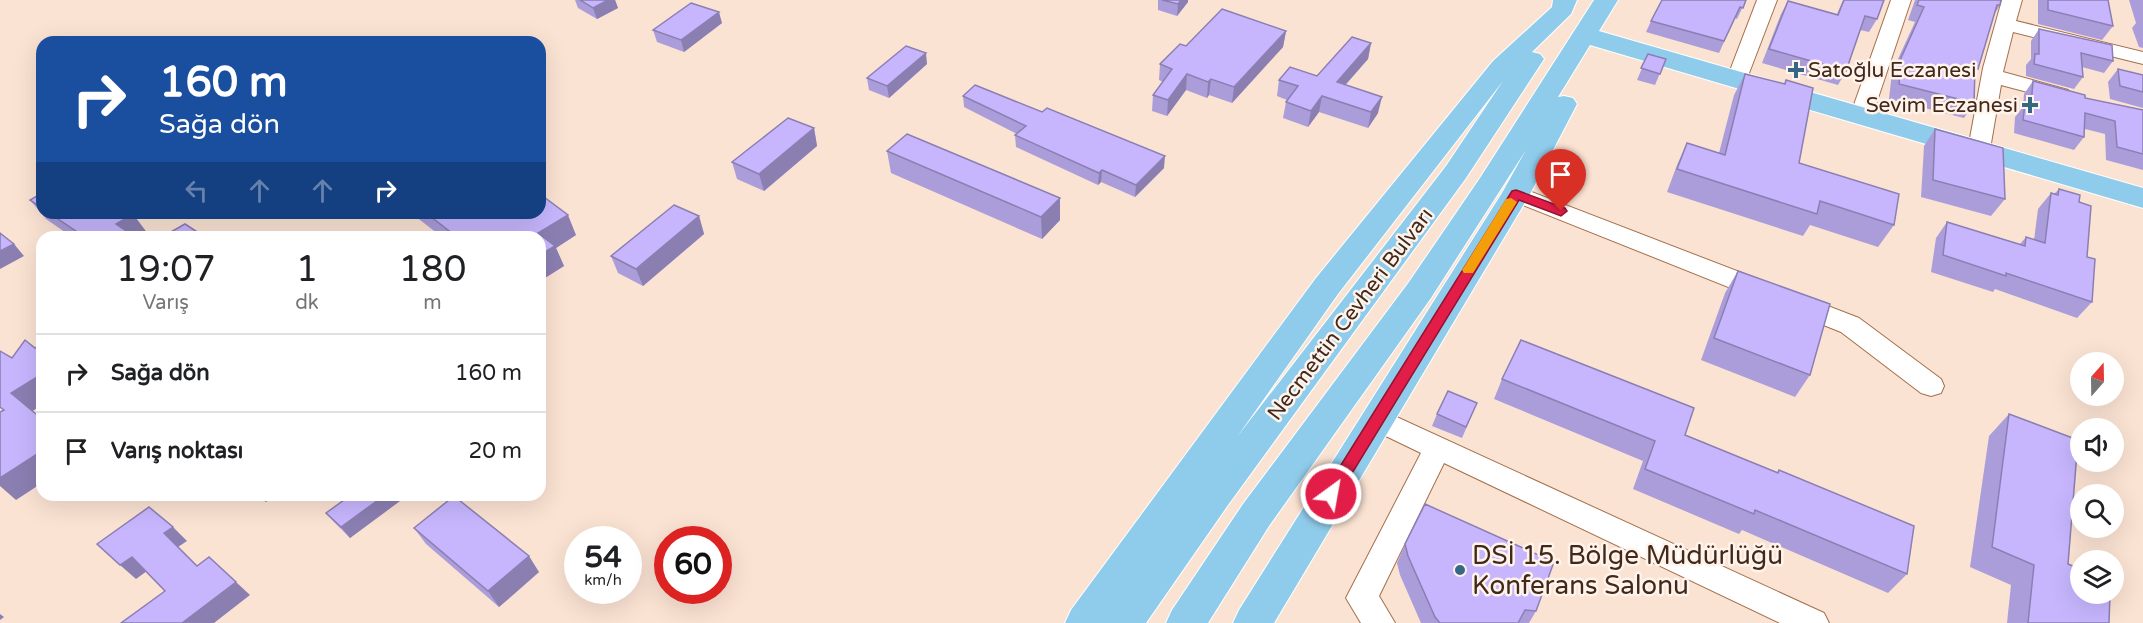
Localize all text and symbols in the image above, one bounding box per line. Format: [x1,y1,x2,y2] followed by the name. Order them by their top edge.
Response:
[159,57,288,108] text: 160 m
[1808,58,1976,83] place label: Satoğlu Eczanesi
[60,60,138,138] icon: right
[1789,63,1803,77] marker: Satoğlu Eczanesi
[1866,93,2018,118] place label: Sevim Eczanesi
[2023,98,2037,112] marker: Sevim Eczanesi
[159,108,280,141] text: Sağa dön
[1535,149,1586,211] pin
[1544,158,1577,191] icon: arrive
[180,174,213,207] icon: left
[243,174,276,207] icon: ahead
[306,174,339,207] icon: ahead
[369,174,402,207] icon: right
[1262,203,1438,425] street label: Necmettin Cevheri Bulvarı
[116,248,216,291] text: 19:07
[296,248,318,291] text: 1
[398,248,466,291] text: 180
[142,291,189,315] text: Varış
[295,291,319,315] text: dk
[423,291,442,315] text: m
[2070,352,2124,406] north arrow
[2070,352,2124,604] map controls
[60,357,93,390] icon: right
[111,360,210,386] text: Sağa dön
[455,360,522,386] text: 160 m
[2070,418,2124,472] button: sound
[60,435,93,468] icon: arrive
[111,438,243,464] text: Varış noktası
[468,438,522,464] text: 20 m
[1299,462,1363,526] position arrow
[2070,484,2124,538] button: search
[654,526,732,604] speed limit sign: 60
[584,539,622,576] text: 54
[1472,540,1783,601] place label: DSİ 15. Bölge Müdürlüğü Konferans Salonu
[2070,550,2124,604] button: layers
[1453,563,1467,577] marker: DSİ 15. Bölge Müdürlüğü Konferans Salonu
[584,571,622,589] text: km/h

